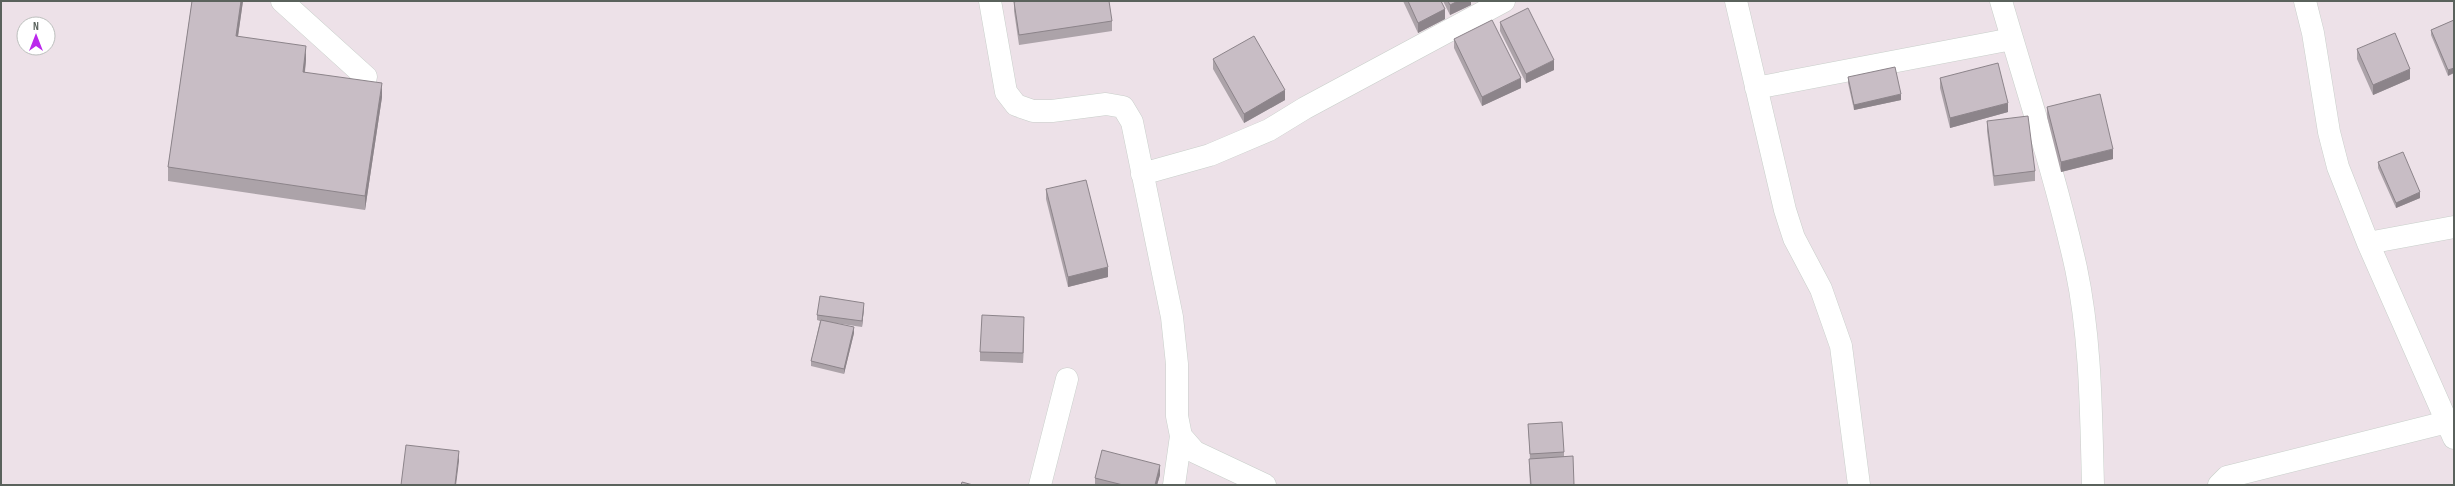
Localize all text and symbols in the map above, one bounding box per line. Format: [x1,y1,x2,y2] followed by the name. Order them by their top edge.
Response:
[16,16,56,56] north arrow
[33,20,39,33] text: N

